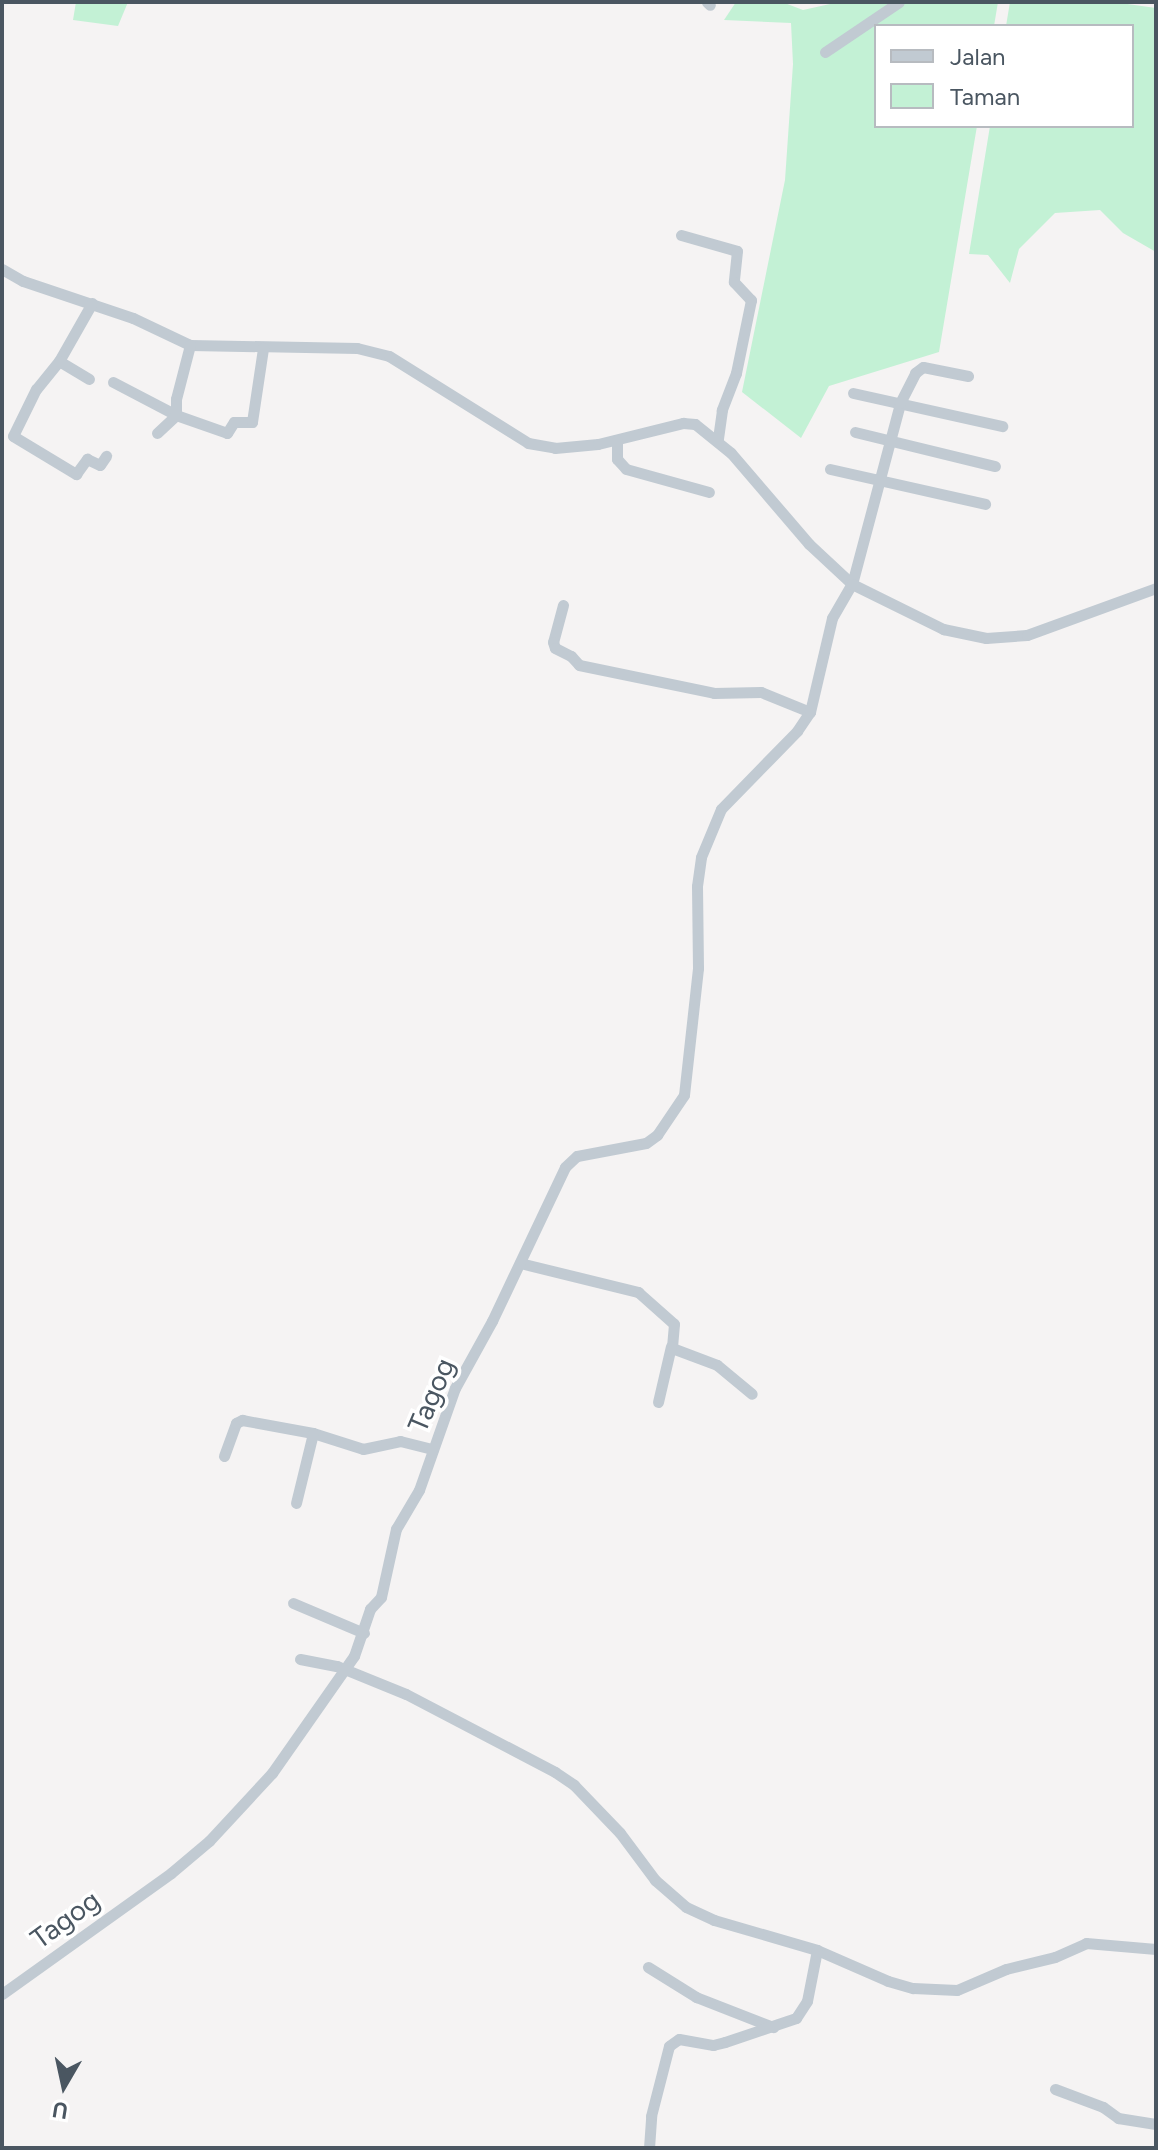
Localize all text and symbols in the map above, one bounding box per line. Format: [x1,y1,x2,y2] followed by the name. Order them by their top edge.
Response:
[874,24,1134,128] legend
[950,42,1006,71] text: Jalan
[950,82,1020,111] text: Taman
[400,1353,462,1437] street label: Tagog
[24,1883,106,1955] street label: Tagog
[24,2046,104,2126] north arrow
[50,2096,70,2125] text: U

